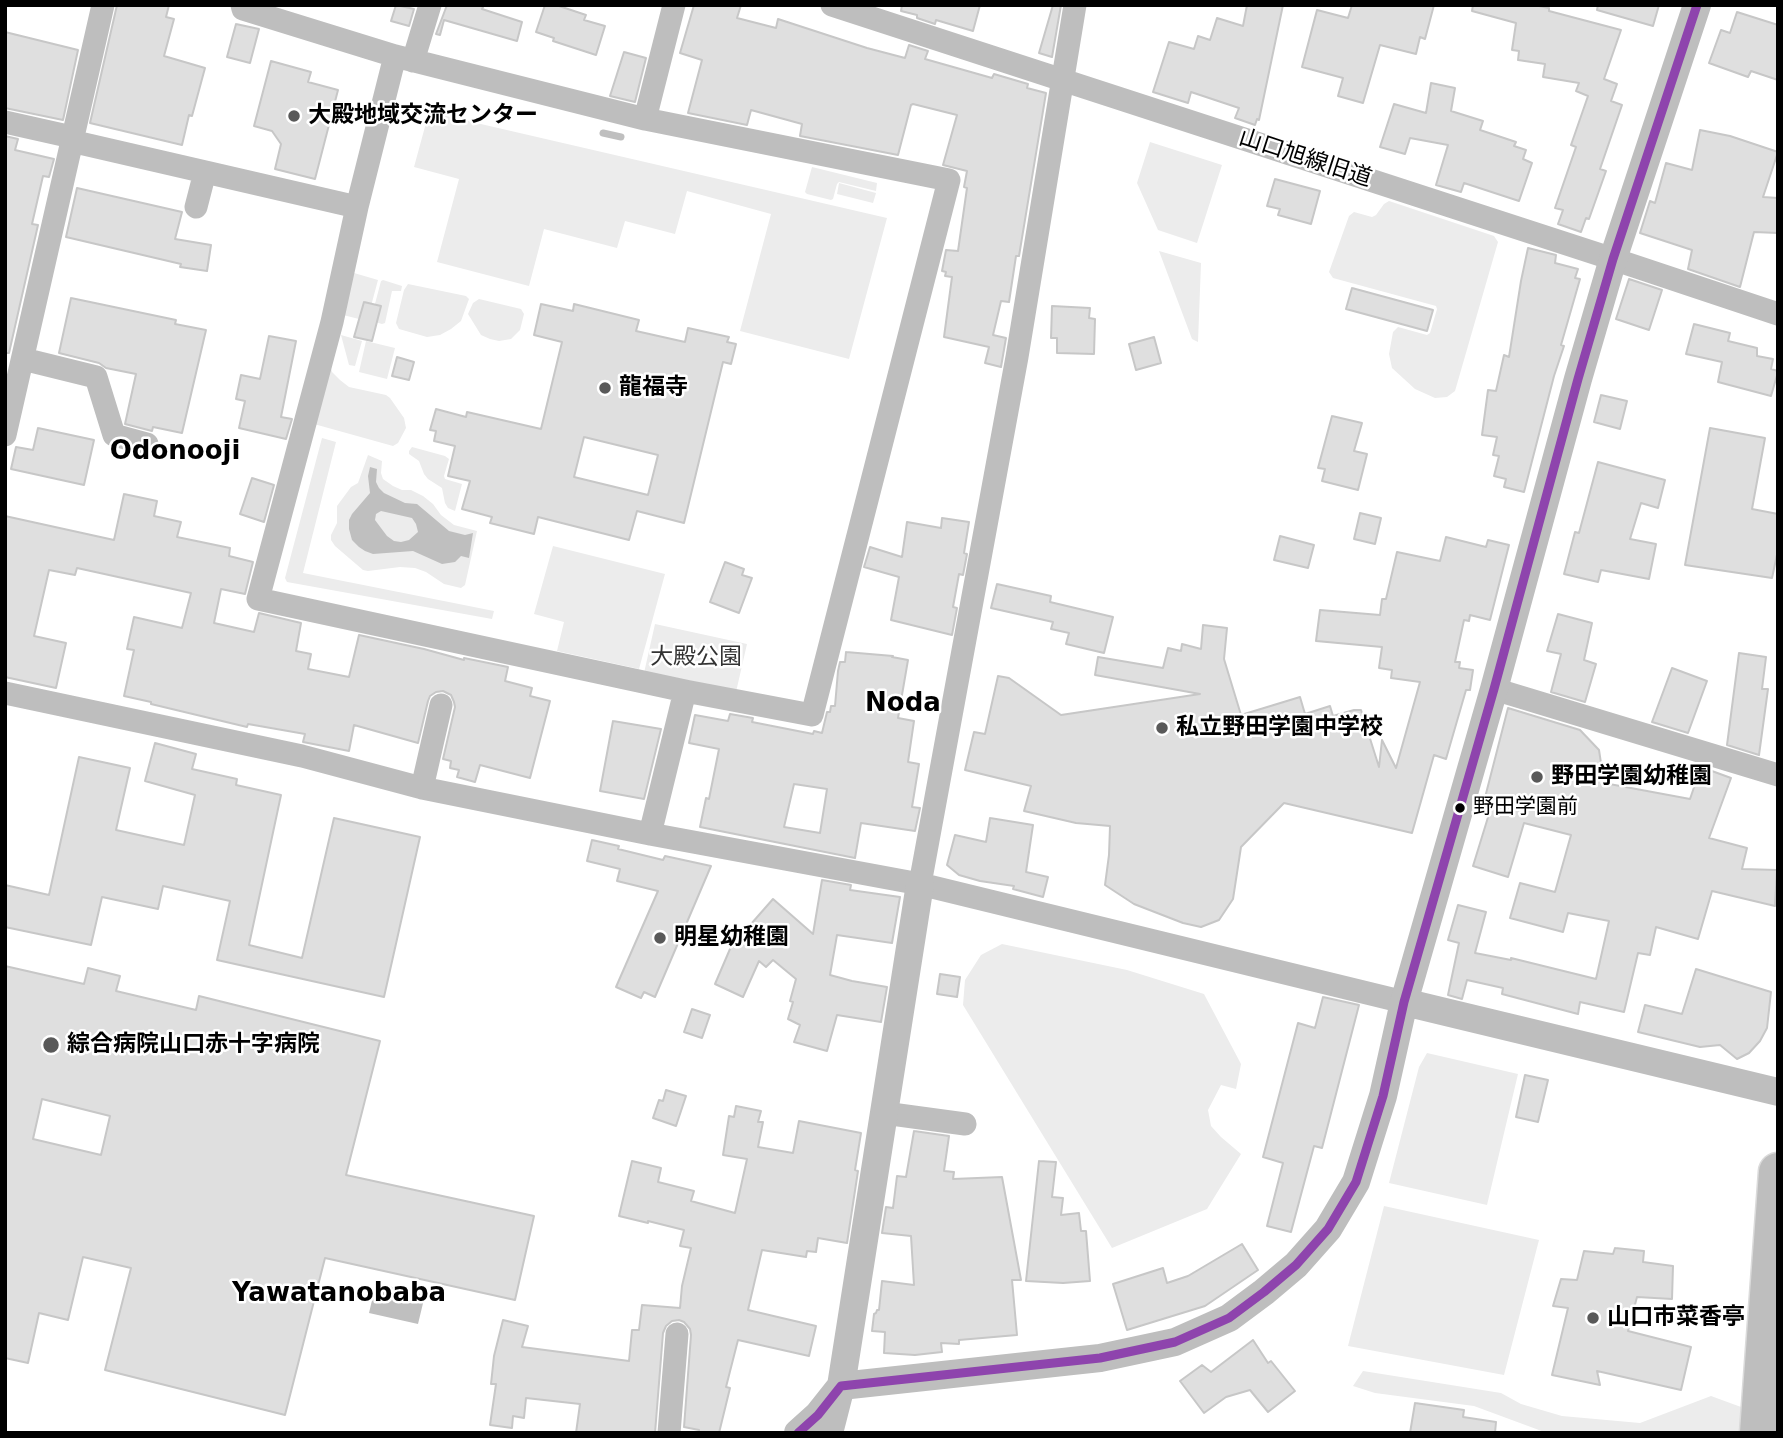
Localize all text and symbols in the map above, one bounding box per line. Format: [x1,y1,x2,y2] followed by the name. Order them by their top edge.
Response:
[308,102,538,130] place label: 大殿地域交流センター
[286,108,302,124] marker: 大殿地域交流センター
[1235,125,1375,193] street label: 山口旭線旧道
[619,374,688,402] place label: 龍福寺
[597,380,613,396] marker: 龍福寺
[110,436,240,468] district label: Odonooji
[650,644,742,672] park label: 大殿公園
[865,688,941,720] district label: Noda
[1176,714,1383,742] place label: 私立野田学園中学校
[1154,720,1170,736] marker: 私立野田学園中学校
[1551,763,1712,791] place label: 野田学園幼稚園
[1529,769,1545,785] marker: 野田学園幼稚園
[1473,795,1578,821] place label: 野田学園前
[1453,801,1467,815] marker: 野田学園前
[674,924,789,952] place label: 明星幼稚園
[652,930,668,946] marker: 明星幼稚園
[67,1031,320,1059] place label: 綜合病院山口赤十字病院
[41,1035,61,1055] marker: 綜合病院山口赤十字病院
[232,1278,446,1310] district label: Yawatanobaba
[1607,1304,1745,1332] place label: 山口市菜香亭
[1585,1310,1601,1326] marker: 山口市菜香亭

